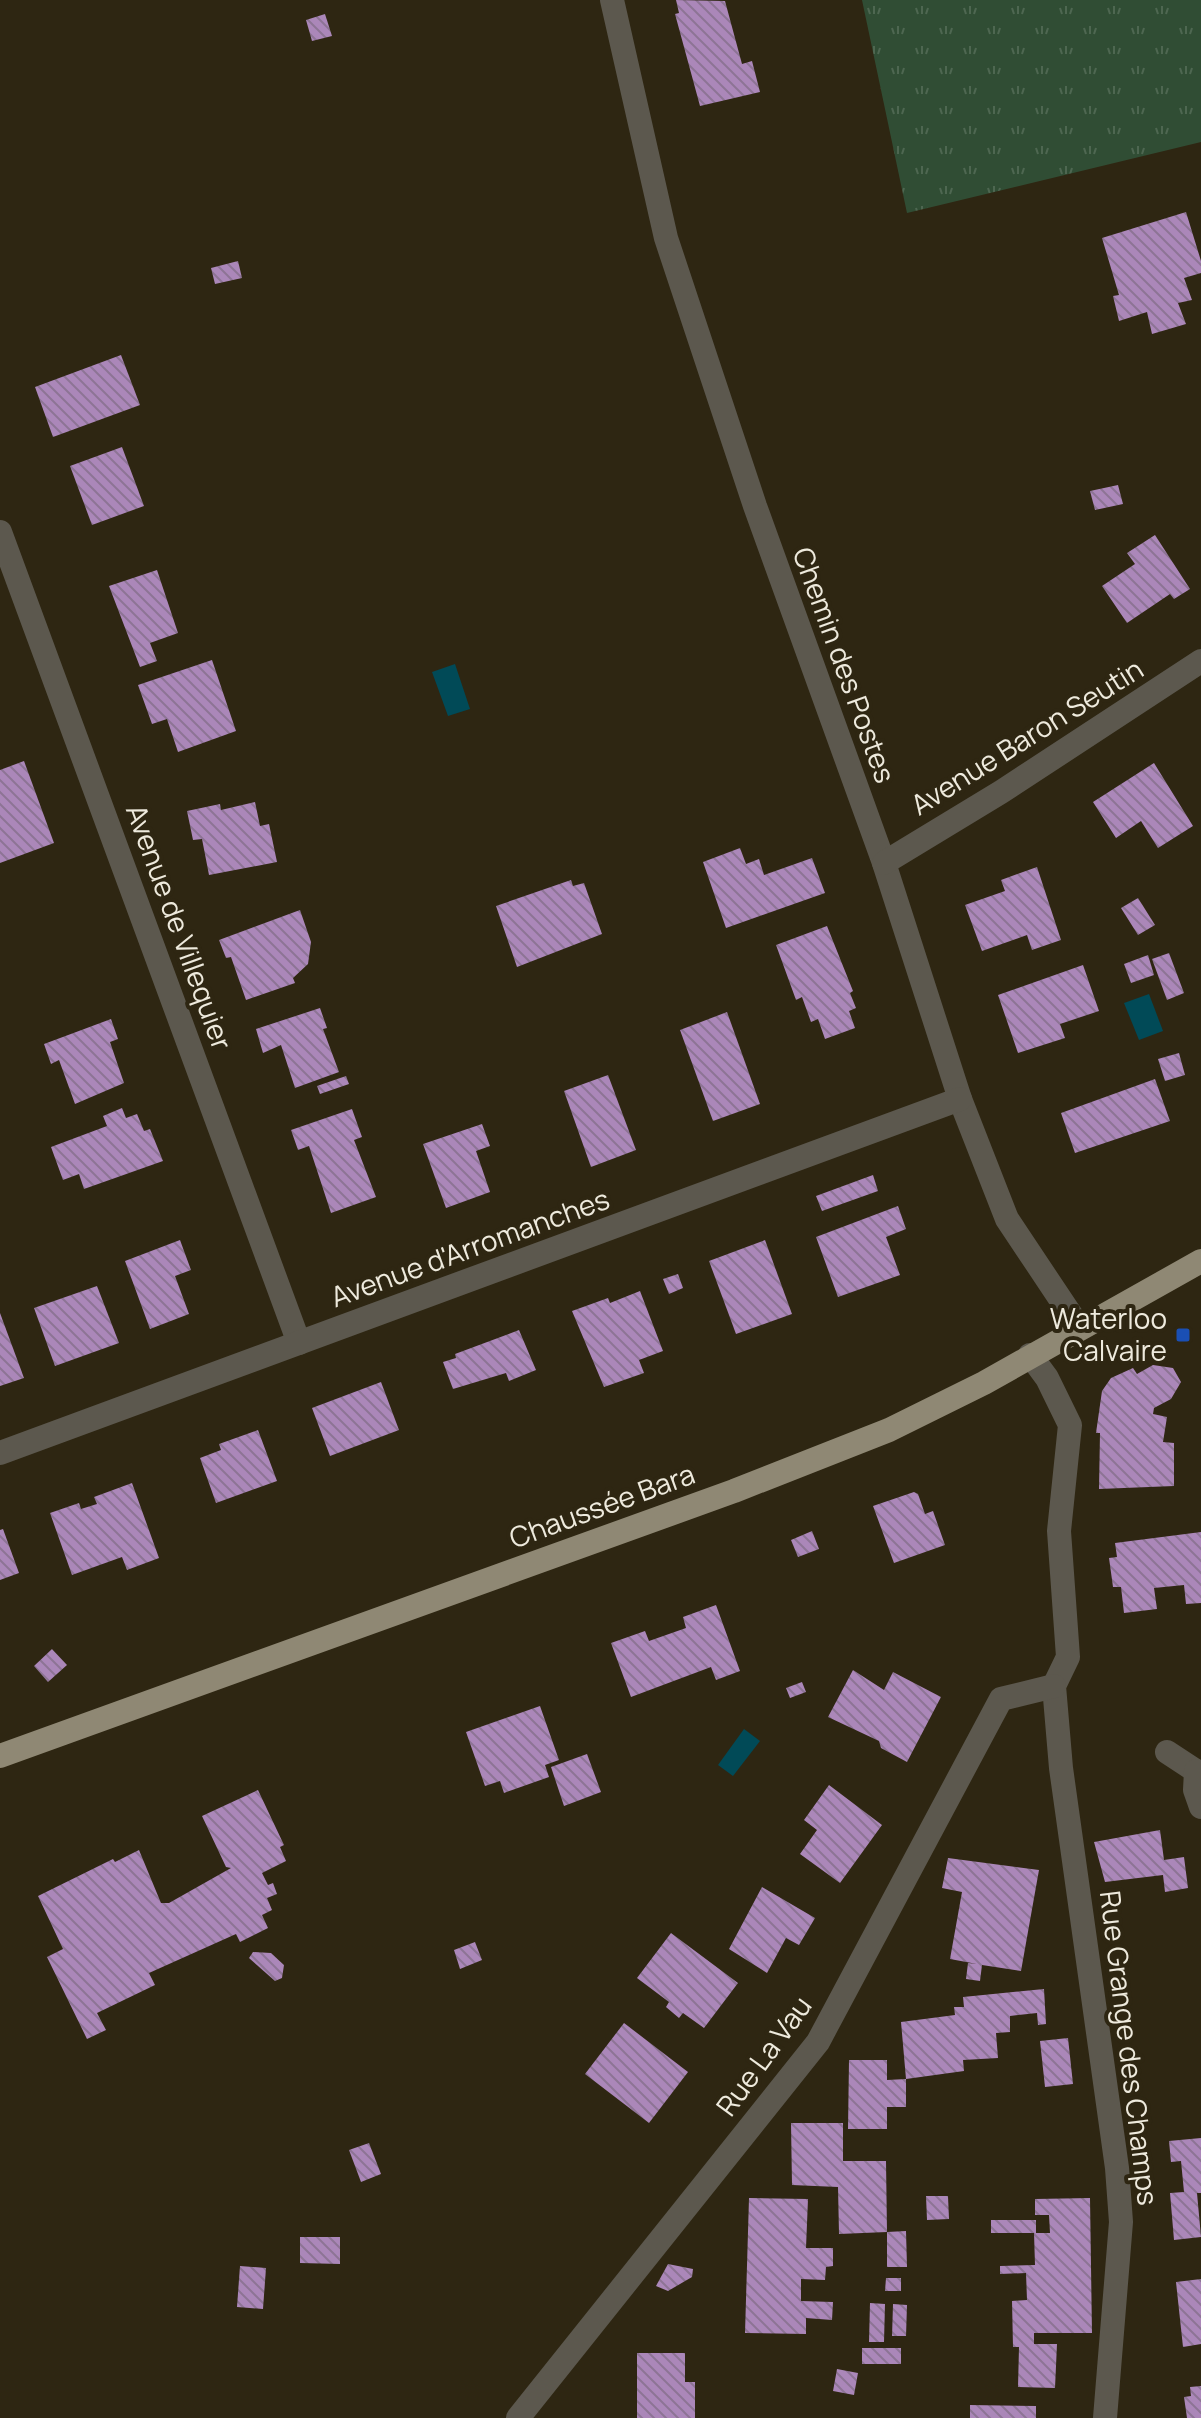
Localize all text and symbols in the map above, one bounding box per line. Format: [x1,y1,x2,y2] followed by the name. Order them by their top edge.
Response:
[785,542,905,788] street label: Chemin des Postes
[903,649,1150,823] street label: Avenue Baron Seutin
[118,799,242,1055] street label: Avenue de Villequier
[325,1179,614,1315] street label: Avenue d'Arromanches
[1050,1299,1167,1369] place label: Waterloo Calvaire
[1174,1326,1192,1344] marker: Waterloo Calvaire
[504,1454,699,1556] street label: Chaussée Bara
[1092,1888,1168,2207] street label: Rue Grange des Champs
[707,1988,820,2123] street label: Rue La Vau

